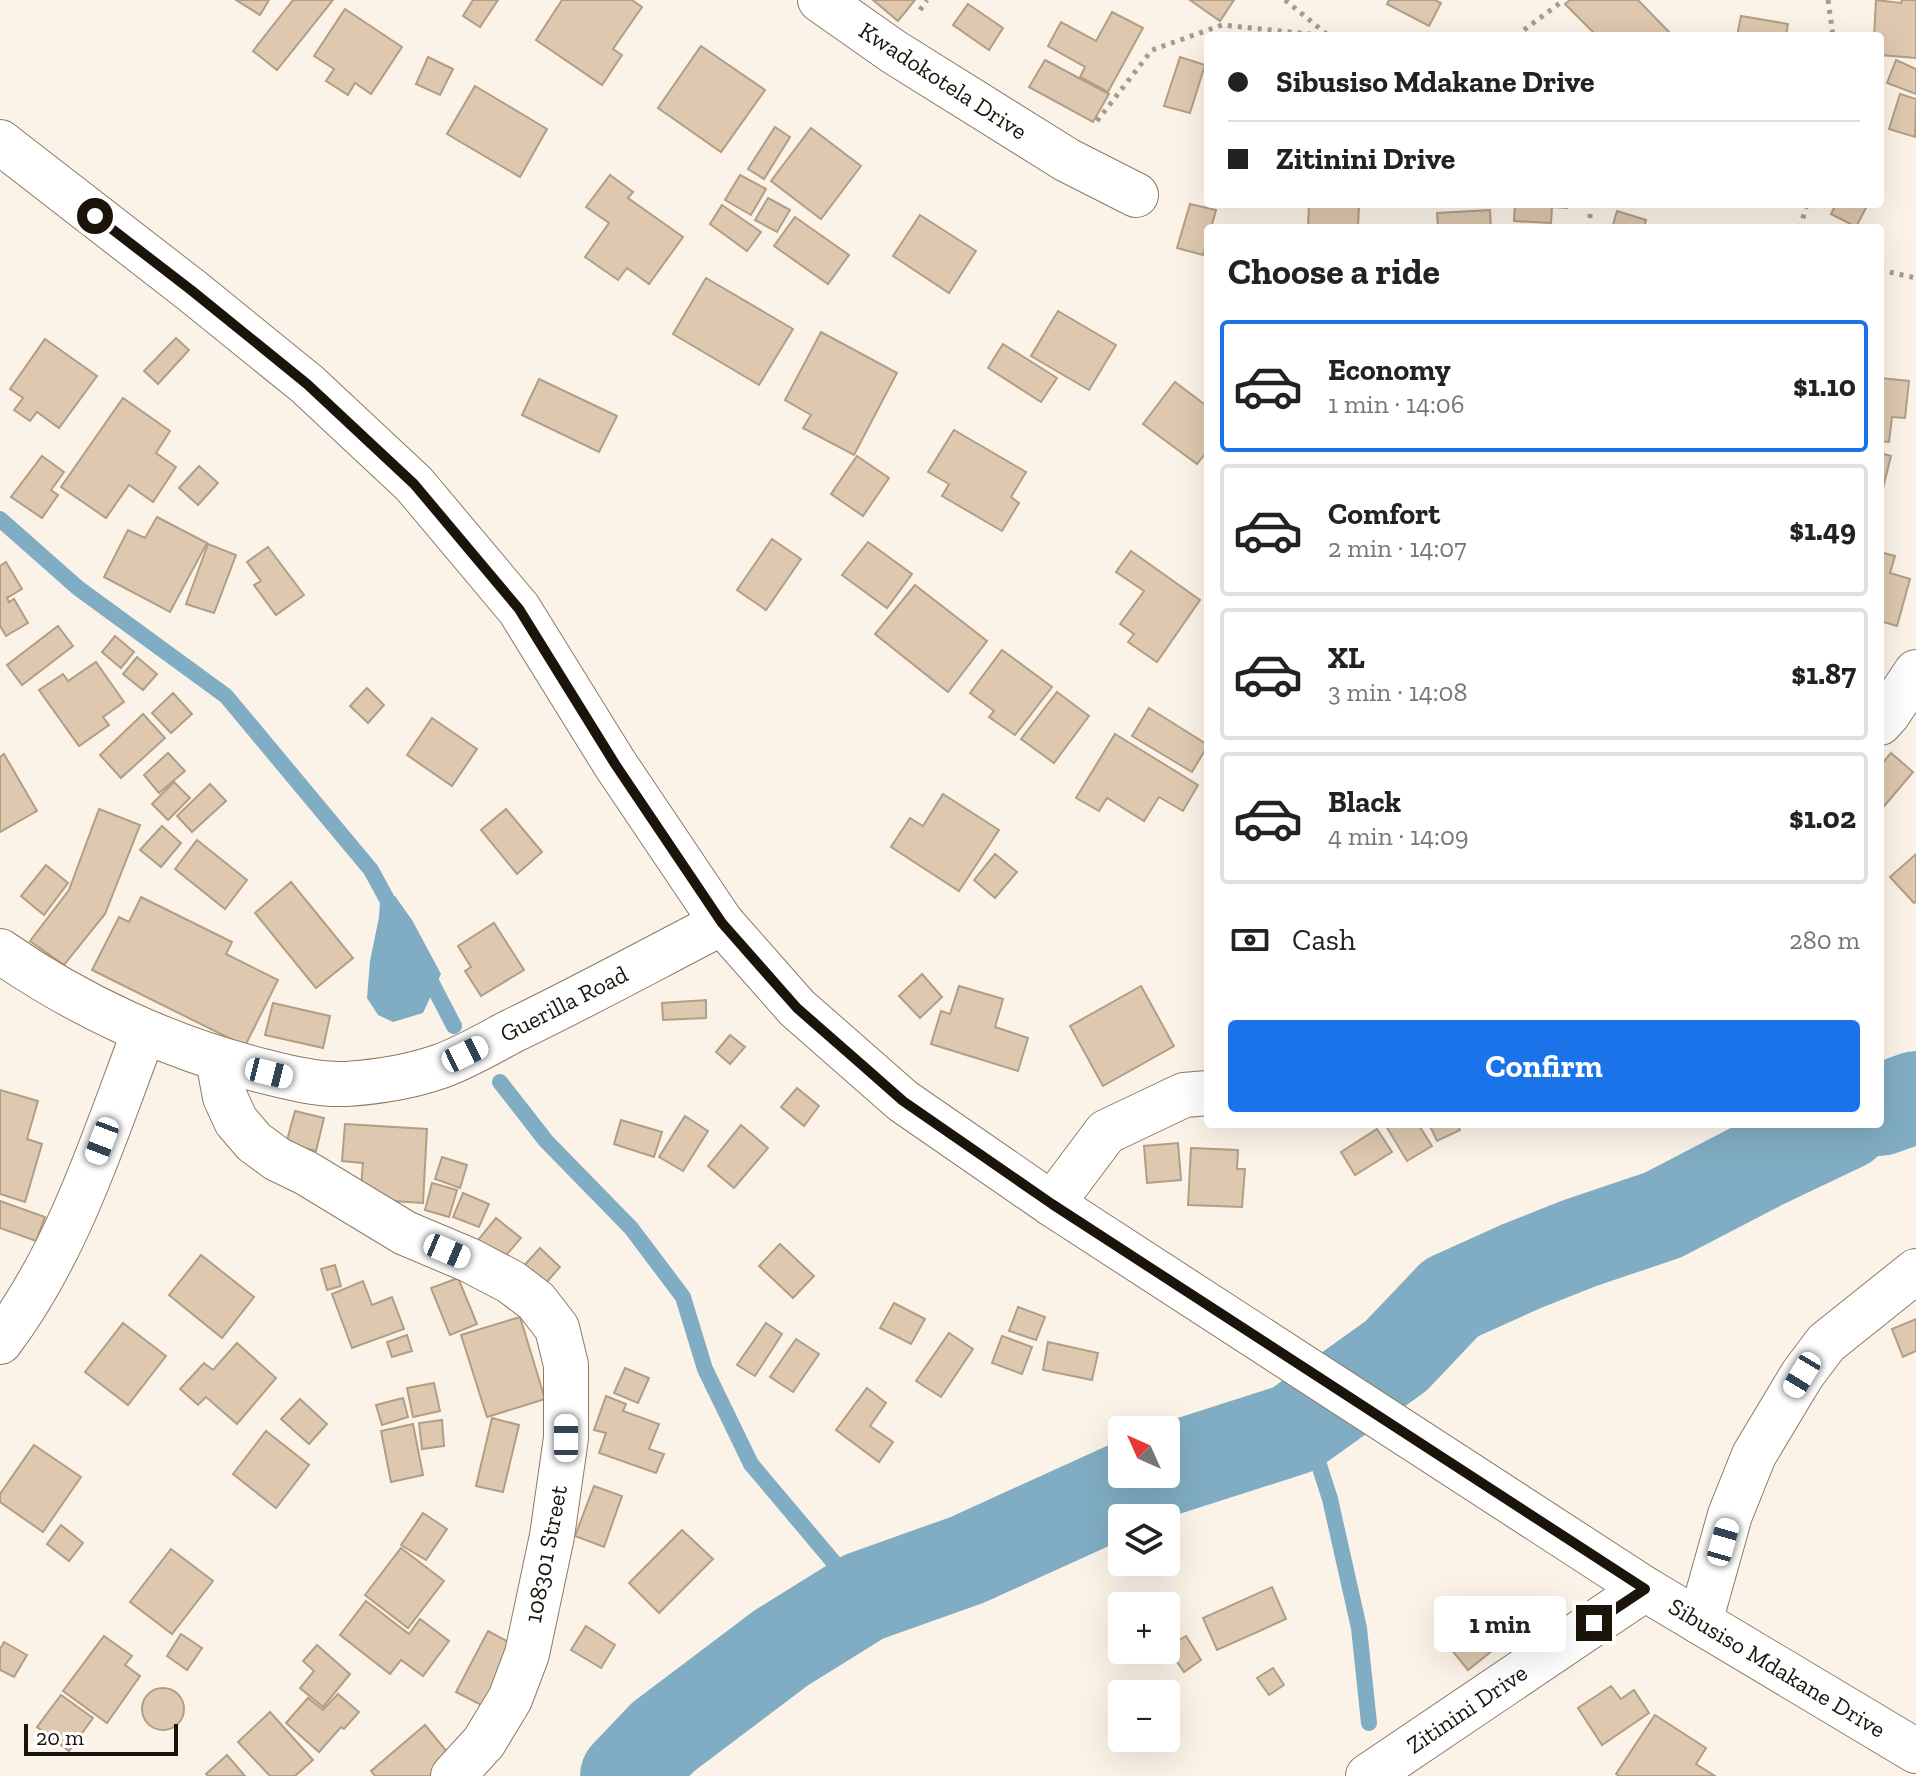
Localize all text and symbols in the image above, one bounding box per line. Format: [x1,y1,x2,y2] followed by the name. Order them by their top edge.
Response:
[854,15,1033,146] street label: Kwadokotela Drive
[1276,64,1595,100] text: Sibusiso Mdakane Drive
[1276,141,1455,177] text: Zitinini Drive
[77,198,113,234] route start
[1228,250,1440,293] text: Choose a ride
[1232,350,1304,422] icon: car
[1328,352,1451,388] text: Economy
[1793,368,1856,404] text: $1.10
[1328,388,1465,420] text: 1 min · 14:06
[1232,494,1304,566] icon: car
[1328,496,1440,532] text: Comfort
[1789,512,1856,548] text: $1.49
[1328,532,1466,564] text: 2 min · 14:07
[1232,638,1304,710] icon: car
[1328,640,1365,676] text: XL
[1791,656,1856,692] text: $1.87
[1328,676,1468,708] text: 3 min · 14:08
[1232,782,1304,854] icon: car
[1328,784,1401,820] text: Black
[1789,800,1856,836] text: $1.02
[1328,820,1469,852] text: 4 min · 14:09
[1228,918,1272,962] icon: cash
[1292,922,1356,958] text: Cash
[1789,924,1860,956] text: 280 m
[495,959,633,1048] street label: Guerilla Road
[1228,1020,1860,1112] button: Confirm
[438,1033,492,1075] car
[243,1056,295,1090] car
[82,1114,122,1168] car
[420,1231,474,1271] car
[1779,1348,1825,1402] car
[554,1414,578,1462] car
[1108,1416,1180,1488] north arrow
[1108,1416,1180,1752] map controls
[518,1483,573,1625] street label: 108301 Street
[1108,1504,1180,1576] button: layers
[1705,1516,1741,1568] car
[1664,1591,1891,1744] street label: Sibusiso Mdakane Drive
[1108,1592,1180,1664] button: +
[1434,1595,1566,1651] callout: 1 min
[1576,1605,1612,1641] route end
[1469,1608,1531,1640] text: 1 min
[1401,1658,1532,1759] street label: Zitinini Drive
[1108,1680,1180,1752] button: −
[24,1720,178,1756] scale bar
[36,1724,84,1751] text: 20 m

